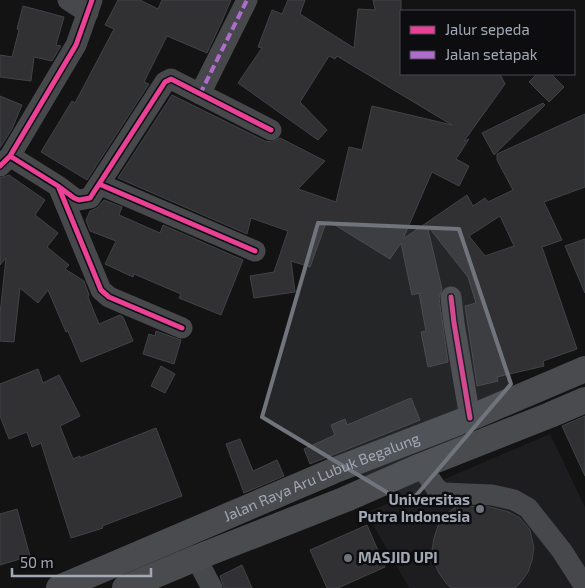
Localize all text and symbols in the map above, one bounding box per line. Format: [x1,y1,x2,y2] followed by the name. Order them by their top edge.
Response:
[400,10,575,75] legend
[445,20,530,38] text: Jalur sepeda
[445,45,538,63] text: Jalan setapak
[220,428,423,525] street label: Jalan Raya Aru Lubuk Begalung
[358,490,470,525] place label: Universitas Putra Indonesia
[474,503,486,515] marker: Universitas Putra Indonesia
[12,546,151,578] scale bar
[358,548,438,566] place label: MASJID UPI
[342,552,354,564] marker: MASJID UPI
[20,553,54,571] text: 50 m

